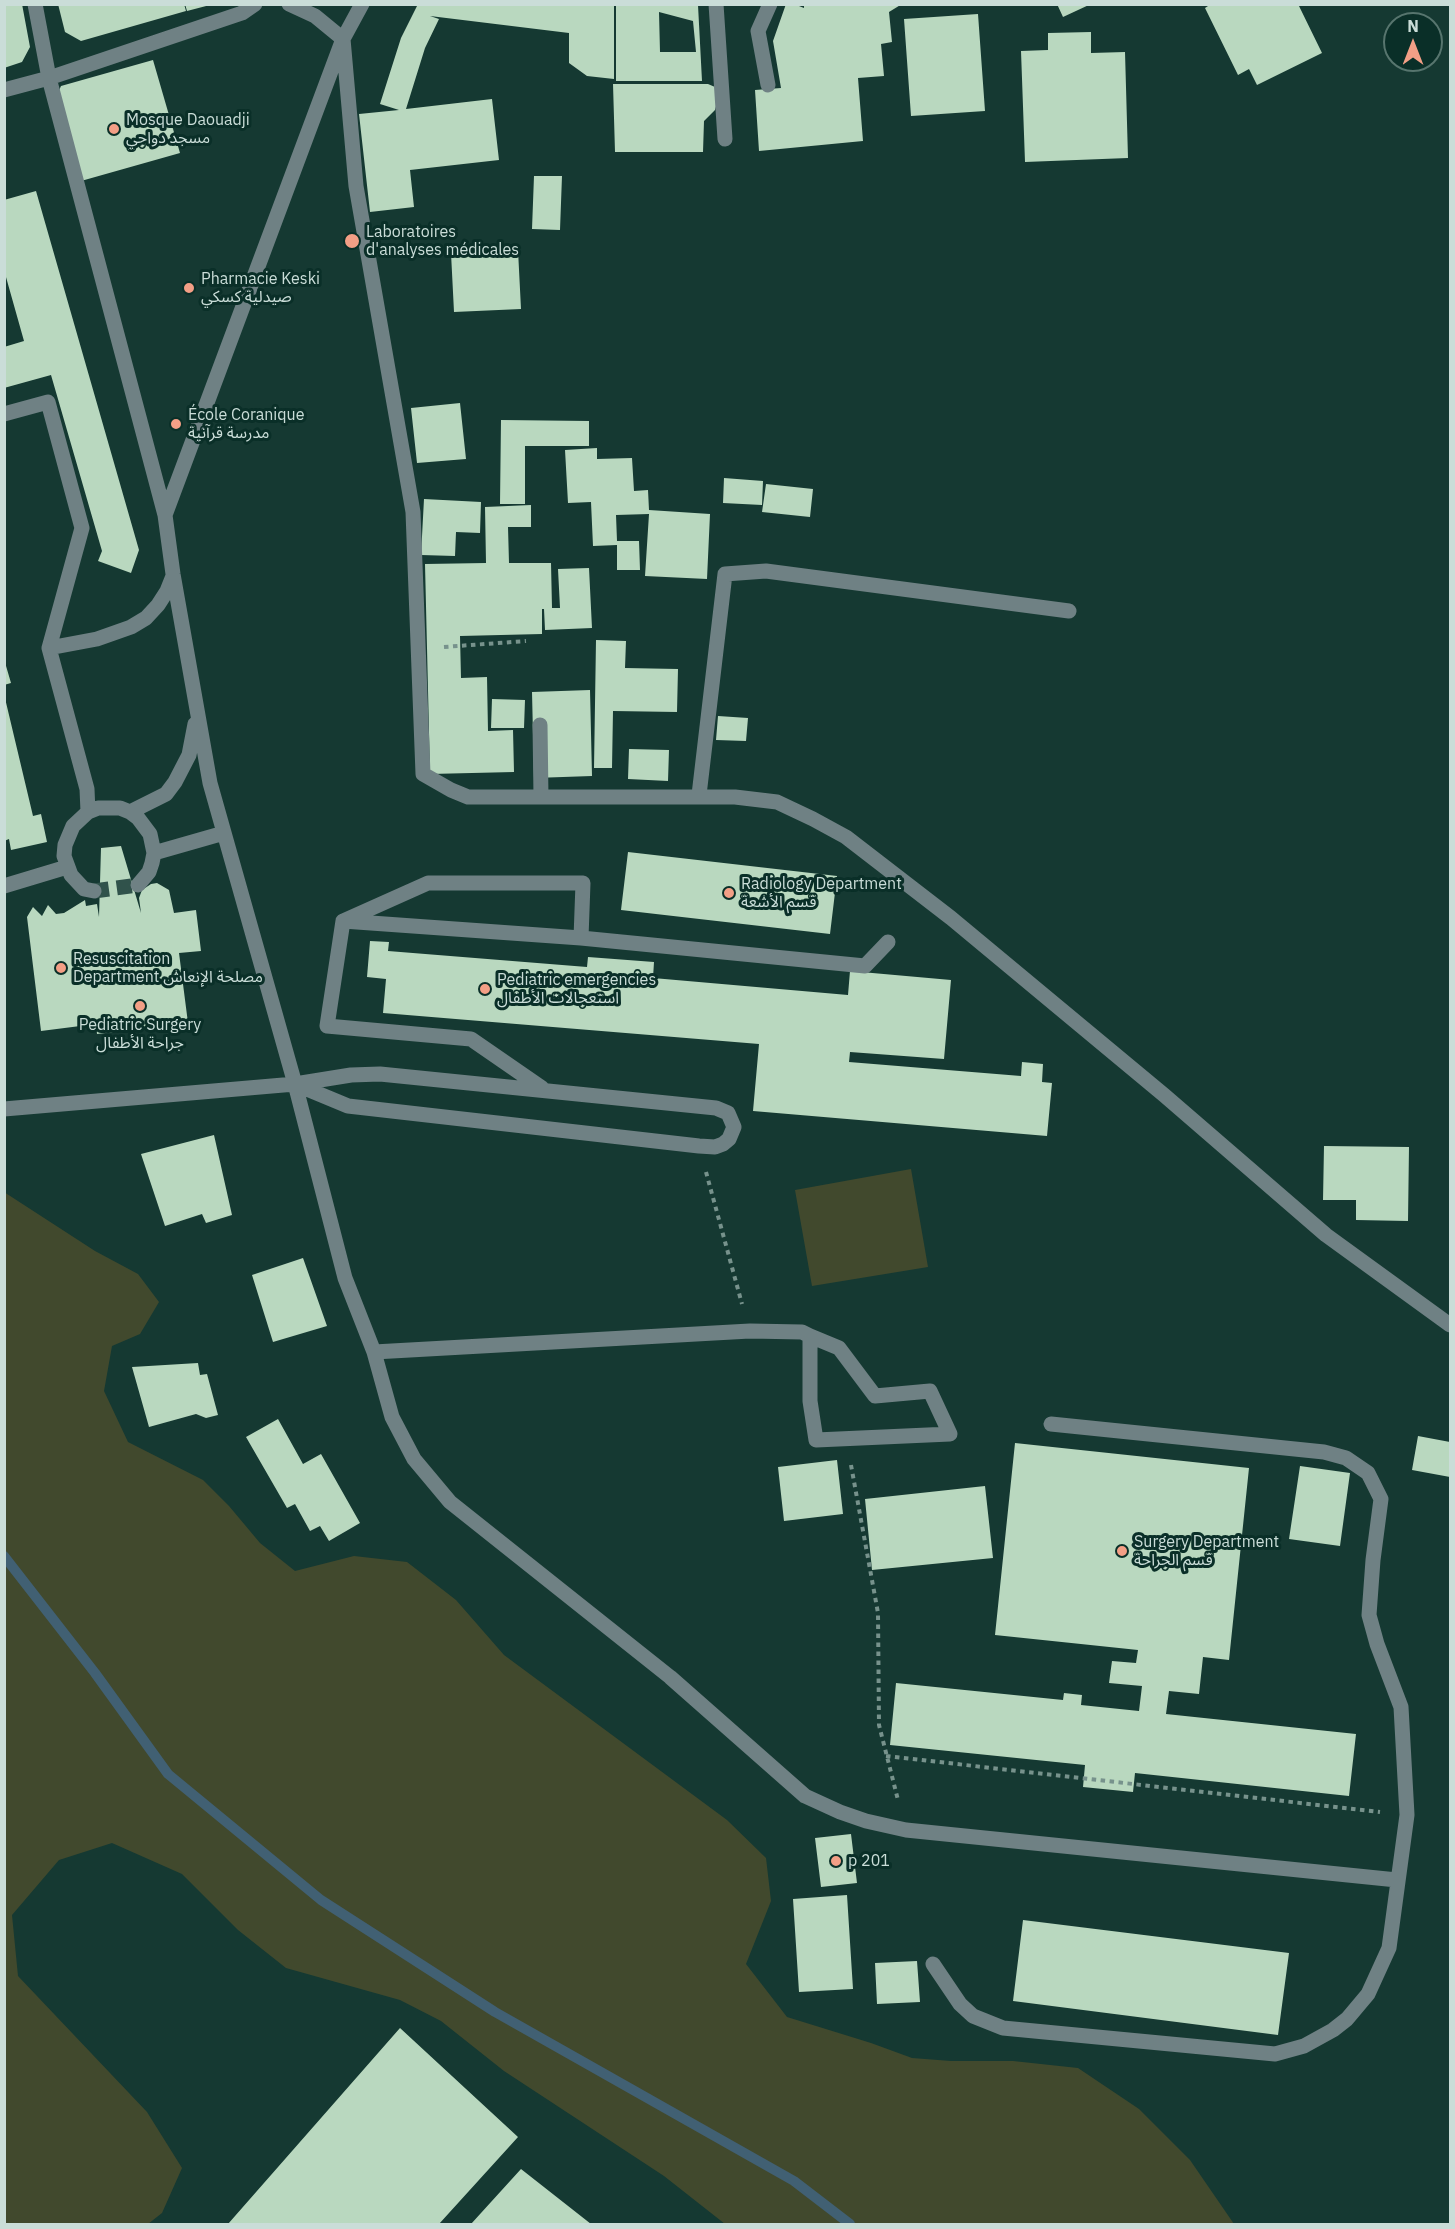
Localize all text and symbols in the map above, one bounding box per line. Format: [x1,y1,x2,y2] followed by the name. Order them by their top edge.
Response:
[1383,12,1443,72] north arrow
[1407,16,1419,36] text: N
[126,110,250,148] place label: Mosque Daouadji مسجد دواجي
[107,122,121,136] marker: Mosque Daouadji مسجد دواجي
[366,222,519,260] place label: Laboratoires d'analyses médicales
[343,232,361,250] marker: Laboratoires d'analyses médicales
[201,269,320,307] place label: Pharmacie Keski صيدلية كسكي
[182,281,196,295] marker: Pharmacie Keski صيدلية كسكي
[188,405,304,443] place label: École Coranique مدرسة قرآنية
[169,417,183,431] marker: École Coranique مدرسة قرآنية
[741,874,902,912] place label: Radiology Department قسم الأشعة
[722,886,736,900] marker: Radiology Department قسم الأشعة
[73,949,263,987] place label: Resuscitation Department مصلحة الإنعاش
[54,961,68,975] marker: Resuscitation Department مصلحة الإنعاش
[497,970,656,1008] place label: Pediatric emergencies استعجالات الأطفال
[478,982,492,996] marker: Pediatric emergencies استعجالات الأطفال
[133,999,147,1013] marker: Pediatric Surgery جراحة الأطفال
[79,1015,201,1053] place label: Pediatric Surgery جراحة الأطفال
[1134,1532,1279,1570] place label: Surgery Department قسم الجراحة
[1115,1544,1129,1558] marker: Surgery Department قسم الجراحة
[848,1851,890,1871] place label: p 201
[829,1854,843,1868] marker: p 201

